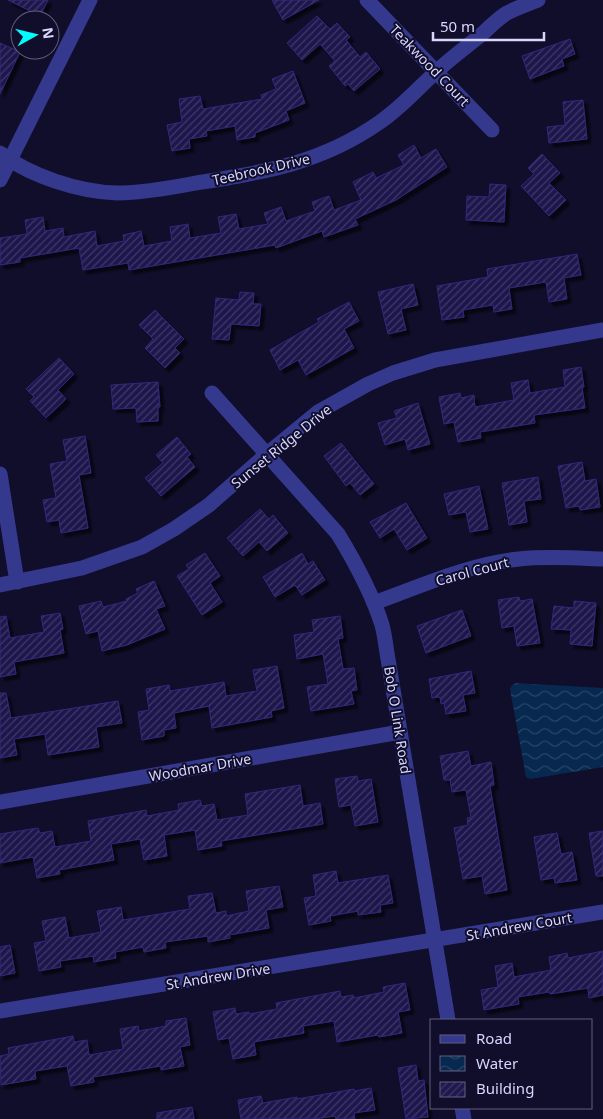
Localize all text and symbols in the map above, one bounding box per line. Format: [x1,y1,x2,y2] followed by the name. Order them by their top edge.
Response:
[10,10,60,60] north arrow
[433,10,544,42] scale bar
[440,16,475,36] text: 50 m
[386,20,474,110] street label: Teakwood Court
[38,26,59,40] text: N
[210,149,312,189] street label: Teebrook Drive
[227,400,335,492] street label: Sunset Ridge Drive
[433,552,511,590] street label: Carol Court
[380,665,416,775] street label: Bob O Link Road
[147,749,253,785] street label: Woodmar Drive
[465,907,573,945] street label: St Andrew Court
[165,958,271,994] street label: St Andrew Drive
[430,1019,593,1109] legend
[476,1028,512,1048] text: Road
[476,1053,518,1073] text: Water
[476,1078,534,1098] text: Building

